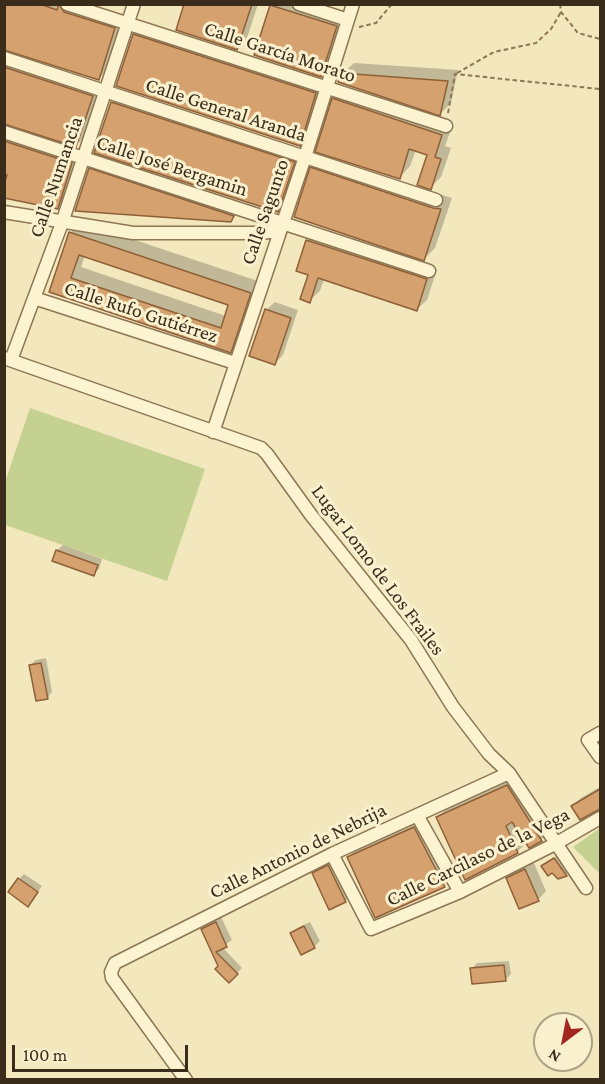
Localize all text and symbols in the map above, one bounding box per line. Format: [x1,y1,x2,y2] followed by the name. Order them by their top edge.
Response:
[201,16,359,88] street label: Calle García Morato
[142,73,310,147] street label: Calle General Aranda
[24,113,88,241] street label: Calle Numancia
[93,130,251,202] street label: Calle José Bergamin
[236,156,294,268] street label: Calle Sagunto
[61,276,221,348] street label: Calle Rufo Gutiérrez
[306,480,450,660] street label: Lugar Lomo de Los Frailes
[206,798,390,904] street label: Calle Antonio de Nebrija
[383,802,573,912] street label: Calle Carcilaso de la Vega
[533,1012,593,1072] north arrow
[15,1033,190,1071] scale bar
[23,1045,67,1065] text: 100 m
[545,1046,563,1066] text: N

